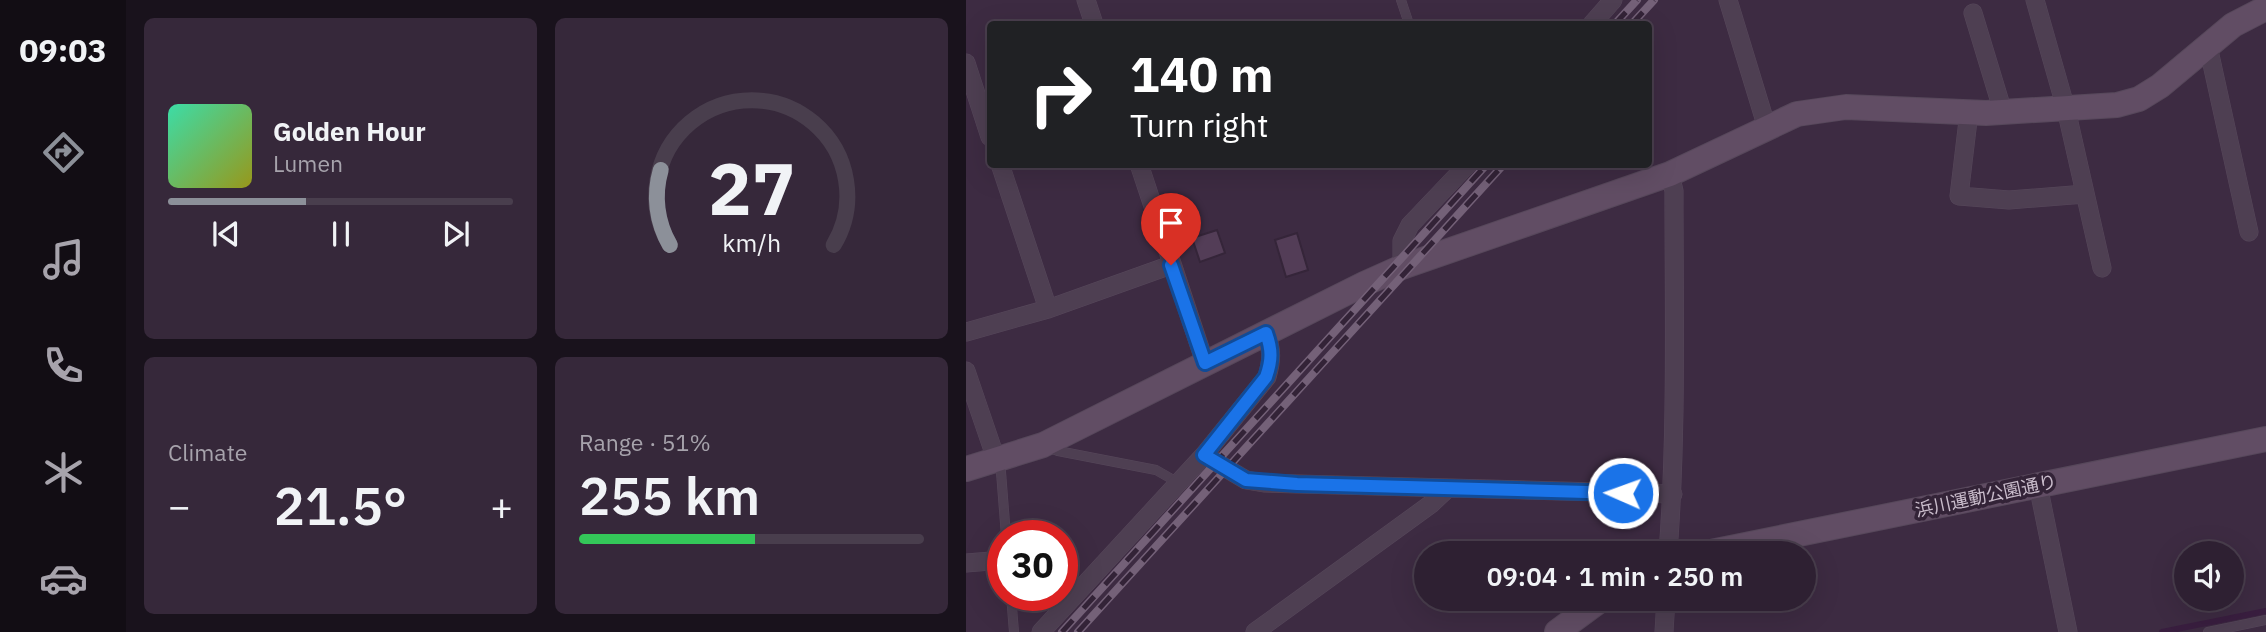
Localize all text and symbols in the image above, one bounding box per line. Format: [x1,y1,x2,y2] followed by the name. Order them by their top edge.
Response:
[19,29,107,71] text: 09:03
[1130,42,1274,105] text: 140 m
[1015,49,1106,140] icon: right
[1130,104,1268,146] text: Turn right
[273,114,426,148] text: Golden Hour
[39,128,88,177] icon: directions
[708,140,795,235] text: 27
[273,148,343,178] text: Lumen
[1141,193,1201,265] pin
[1152,204,1190,242] icon: arrive
[207,215,245,253] icon: previous
[322,215,360,253] icon: pause
[437,215,475,253] icon: next
[722,226,781,259] text: km/h
[39,235,88,284] icon: music
[39,341,88,390] icon: phone
[579,427,711,457] text: Range · 51%
[168,437,247,467] text: Climate
[39,448,88,497] icon: climate
[1586,456,1660,530] position arrow
[579,462,760,529] text: 255 km
[1913,469,2059,522] street label: 浜川運動公園通り
[274,472,407,539] text: 21.5°
[168,481,191,530] text: −
[490,481,513,530] text: +
[987,520,1078,611] speed limit sign: 30
[2174,541,2244,611] map controls
[2174,541,2244,611] button: sound
[39,554,88,603] icon: car
[1487,559,1743,593] text: 09:04 · 1 min · 250 m

